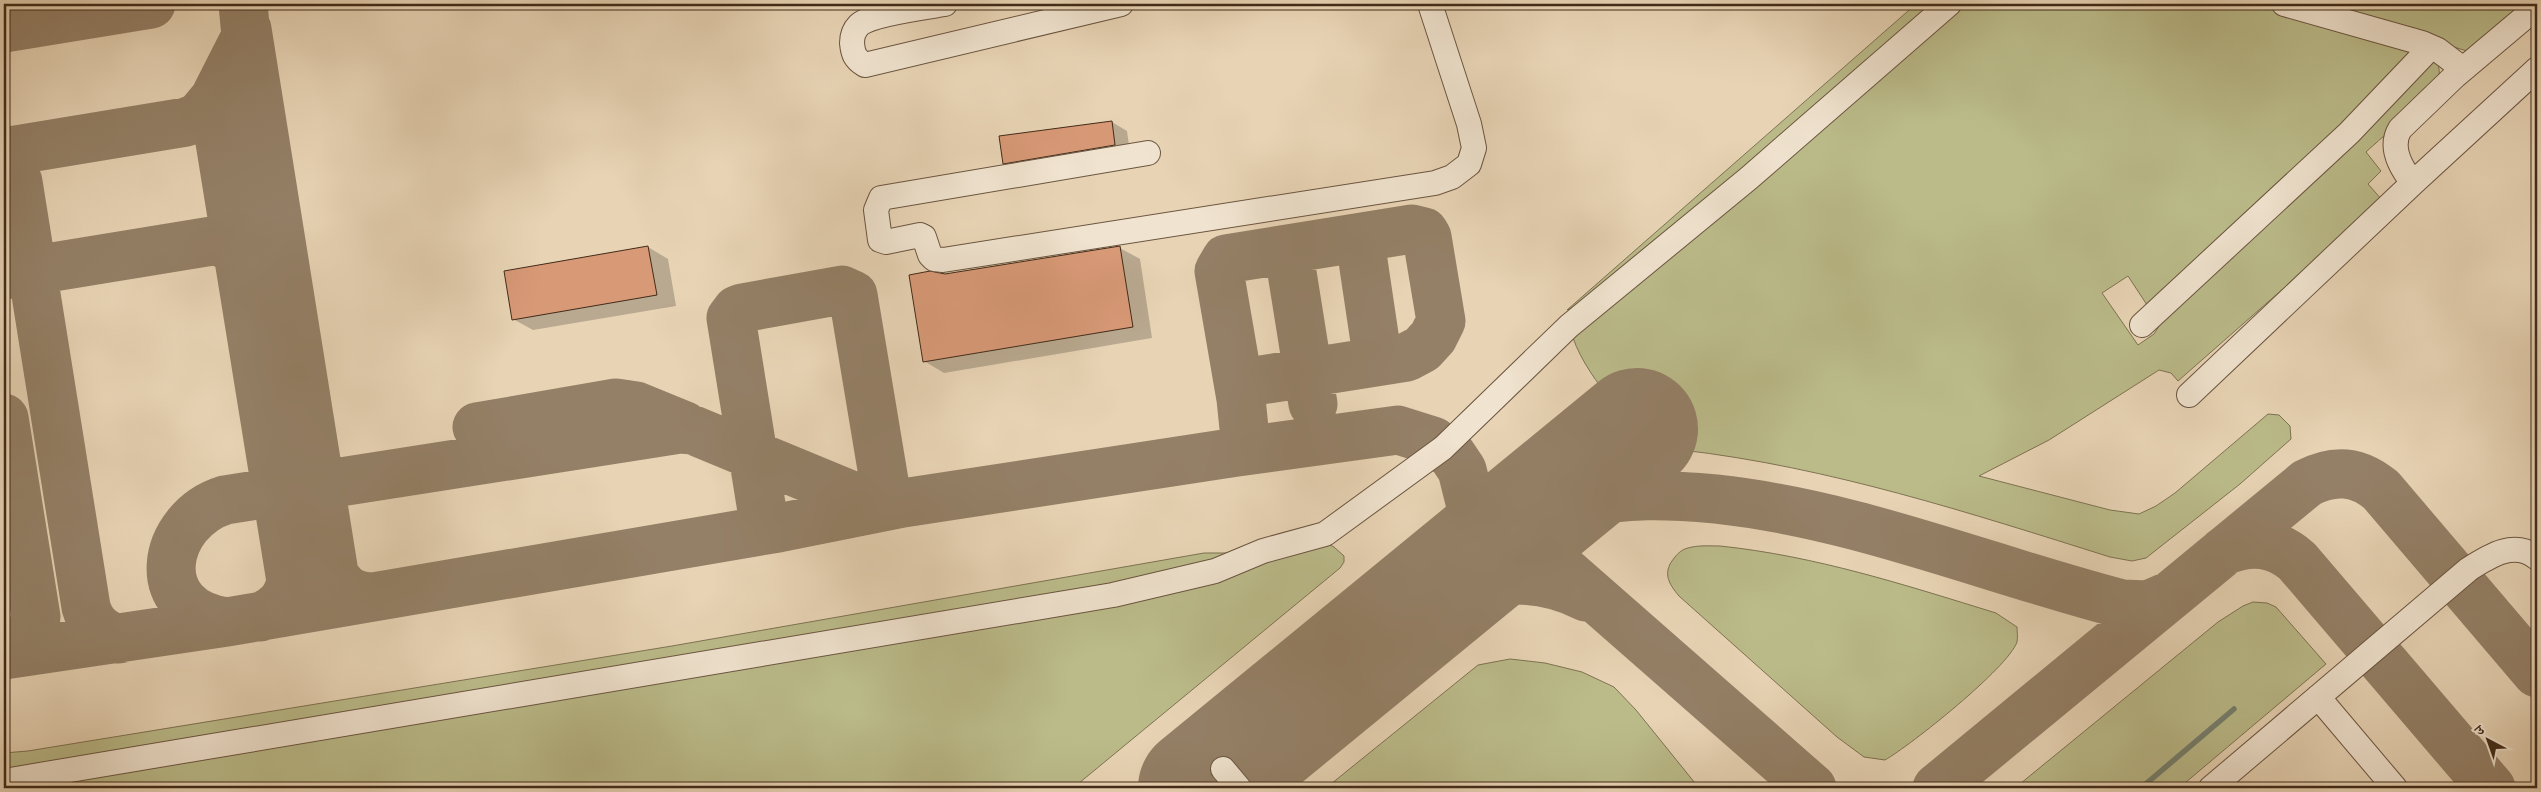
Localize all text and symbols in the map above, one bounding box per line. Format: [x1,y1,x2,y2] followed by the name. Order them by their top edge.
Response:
[2464,714,2514,764] north arrow
[2472,723,2488,739] text: उ

